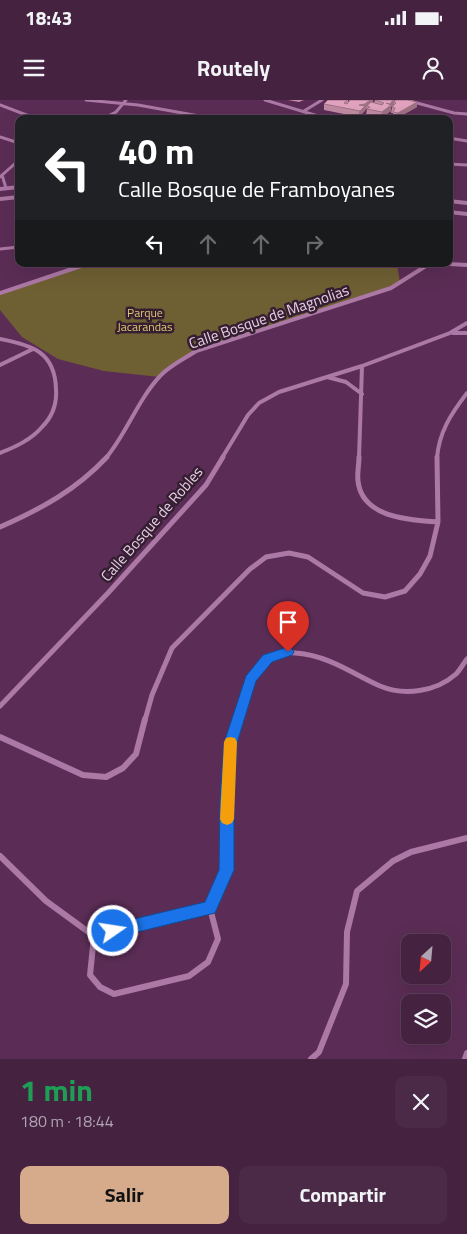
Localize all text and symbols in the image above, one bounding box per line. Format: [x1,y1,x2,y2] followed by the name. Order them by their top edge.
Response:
[25,3,72,32] text: 18:43
[197,51,270,85] text: Routely
[20,54,48,82] icon: menu
[419,54,447,82] icon: person
[118,124,194,178] text: 40 m
[35,135,100,200] icon: left
[118,172,395,206] text: Calle Bosque de Framboyanes
[141,230,169,258] icon: left
[194,230,222,258] icon: ahead
[247,230,275,258] icon: ahead
[300,230,328,258] icon: right
[186,278,352,355] street label: Calle Bosque de Magnolias
[117,303,173,336] park label: Parque Jacarandas
[95,461,208,586] street label: Calle Bosque de Robles
[267,601,309,652] pin
[274,608,302,636] icon: arrive
[86,904,138,956] position arrow
[401,934,451,984] north arrow
[401,934,451,1044] map controls
[401,994,451,1044] button: layers
[20,1067,93,1113] text: 1 min
[395,1076,447,1128] button: close
[20,1109,114,1133] text: 180 m · 18:44
[20,1166,229,1224] button: Salir
[239,1166,447,1224] button: Compartir

